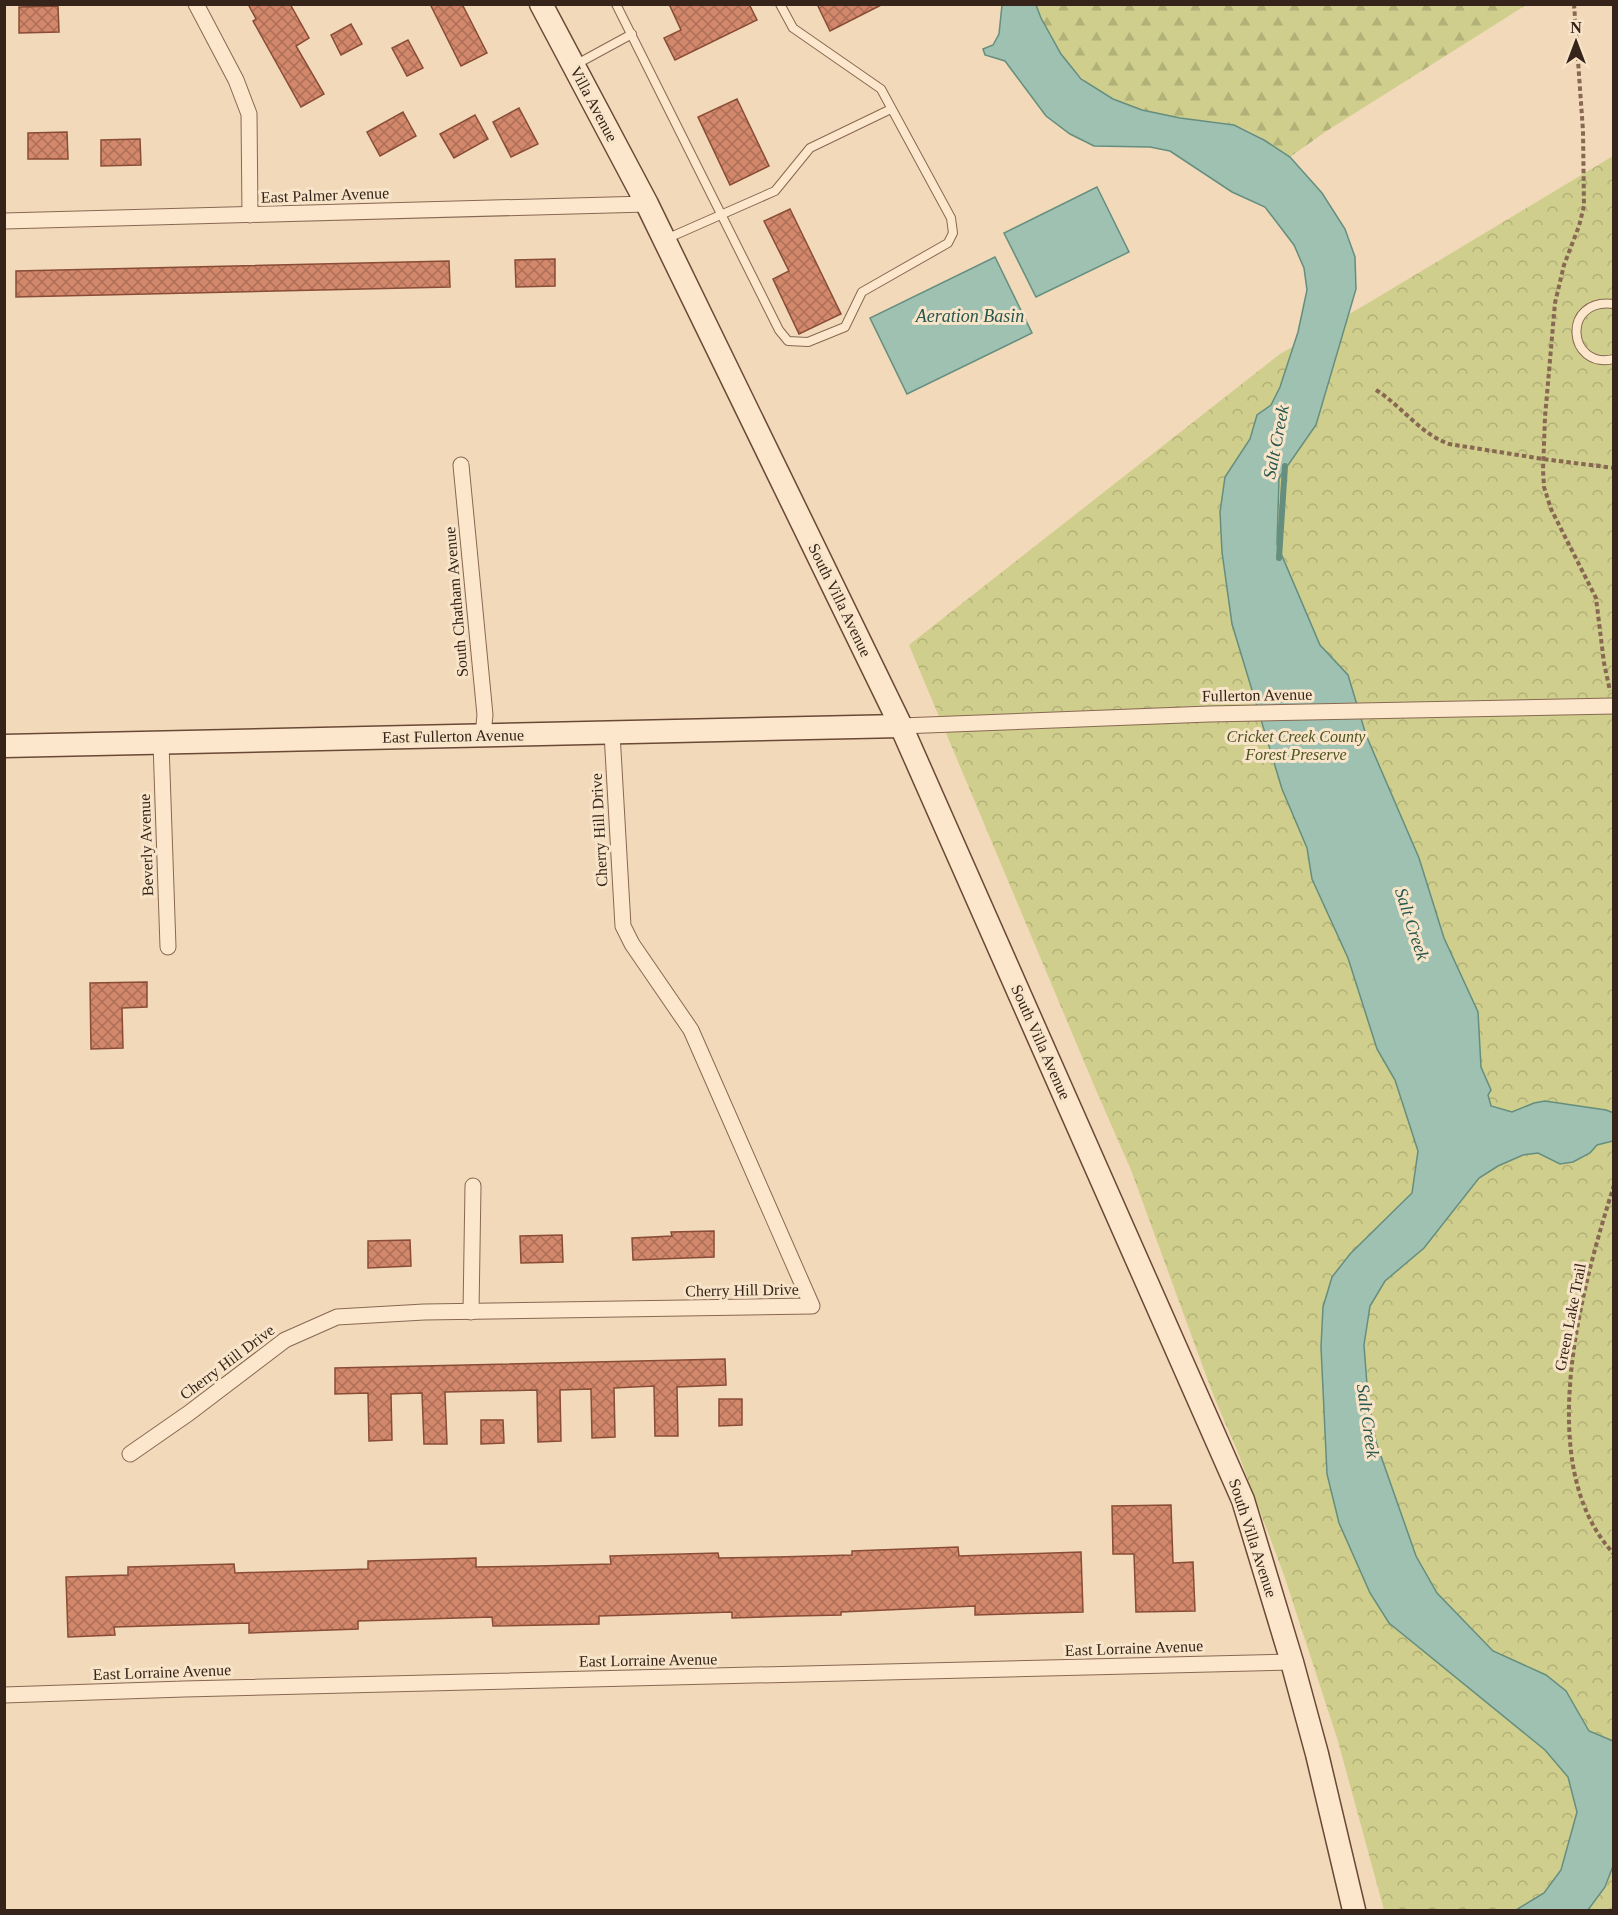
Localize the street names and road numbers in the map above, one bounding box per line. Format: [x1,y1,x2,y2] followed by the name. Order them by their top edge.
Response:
[567,63,621,145] street label: Villa Avenue
[260,184,390,206] street label: East Palmer Avenue
[441,526,471,678] street label: South Chatham Avenue
[805,541,875,659] street label: South Villa Avenue
[1202,686,1312,704] street label: Fullerton Avenue
[382,726,524,746] street label: East Fullerton Avenue
[588,773,611,887] street label: Cherry Hill Drive
[136,794,157,896] street label: Beverly Avenue
[1008,982,1074,1102] street label: South Villa Avenue
[1551,1261,1589,1372] street label: Green Lake Trail
[685,1281,799,1300] street label: Cherry Hill Drive
[176,1321,278,1404] street label: Cherry Hill Drive
[1226,1477,1280,1599] street label: South Villa Avenue
[1065,1637,1203,1659] street label: East Lorraine Avenue
[579,1650,717,1670] street label: East Lorraine Avenue
[93,1661,231,1683] street label: East Lorraine Avenue

